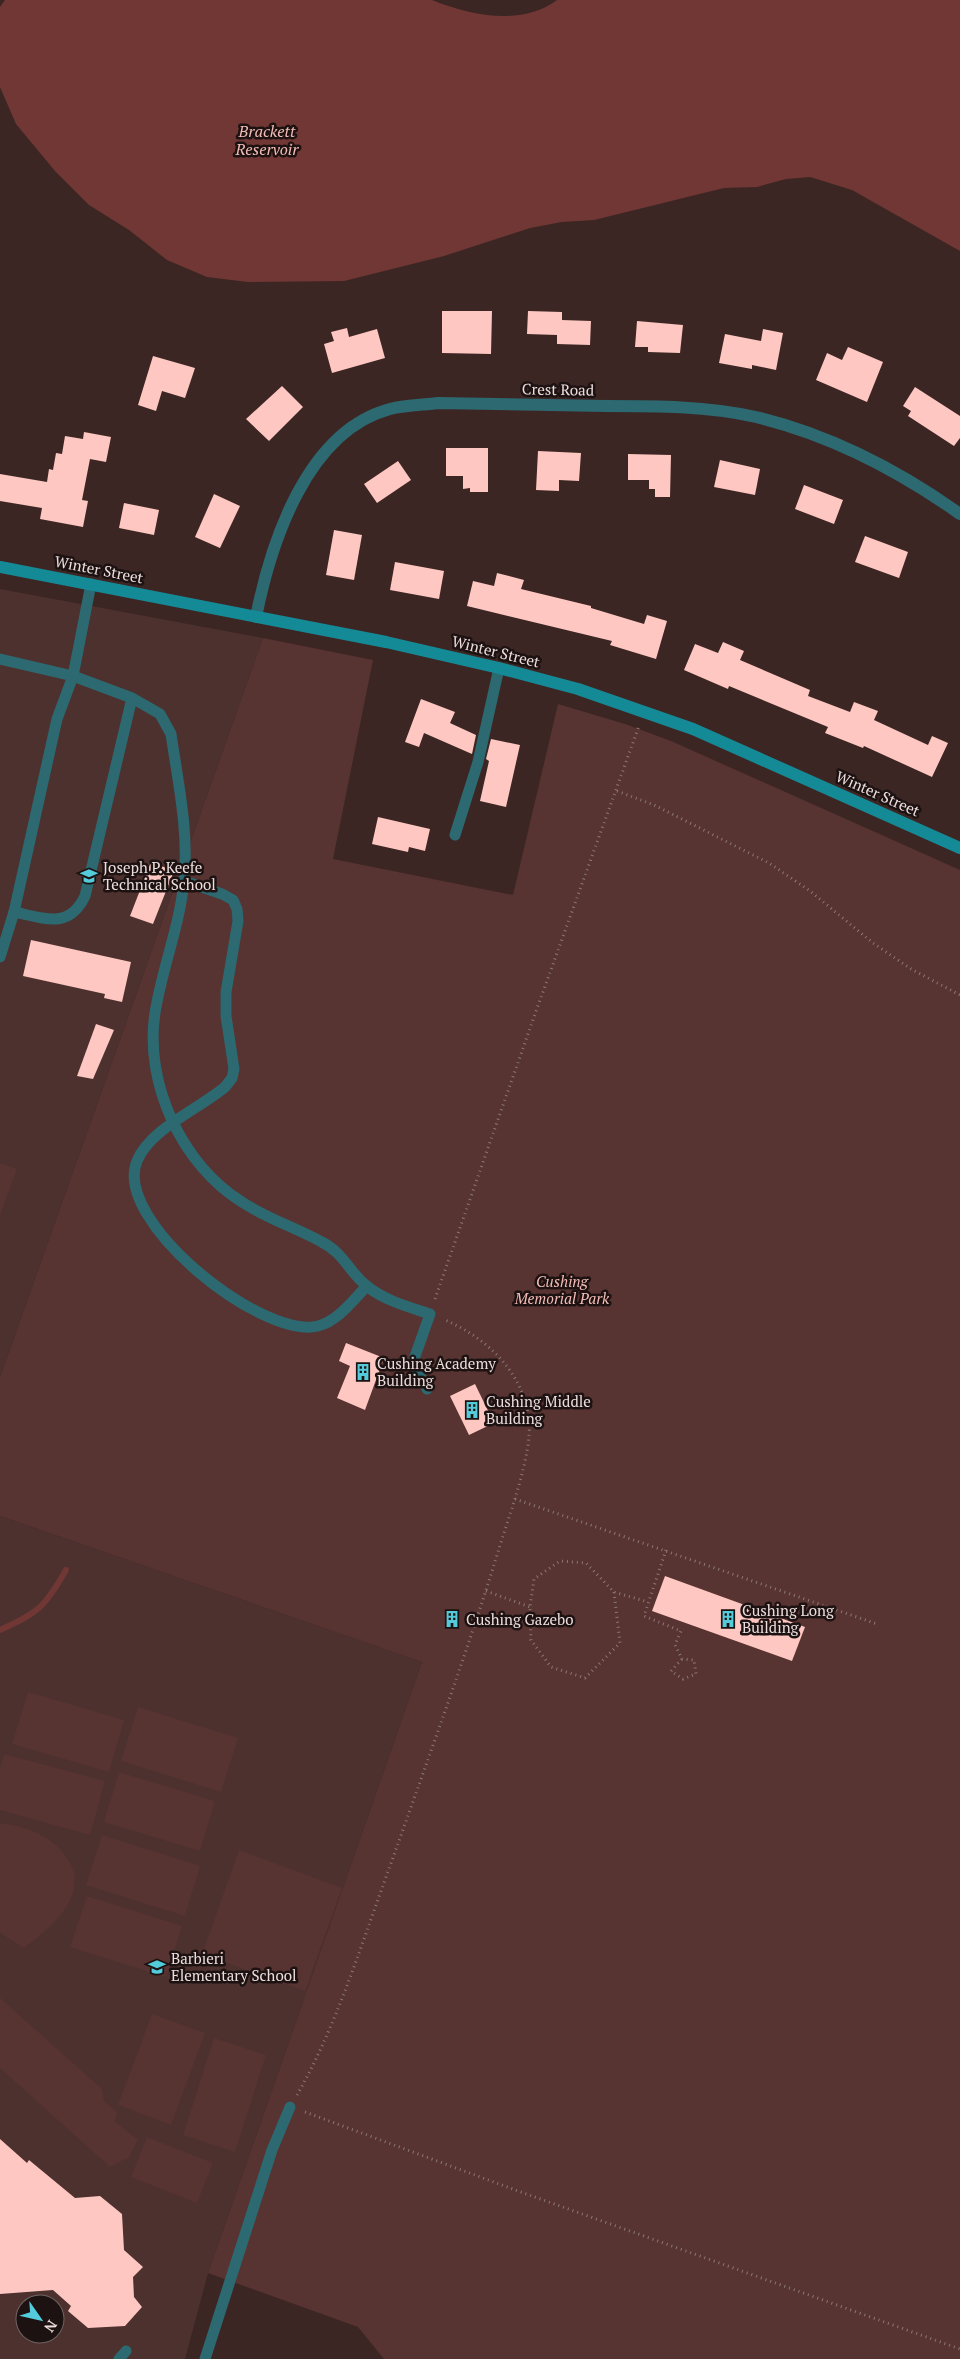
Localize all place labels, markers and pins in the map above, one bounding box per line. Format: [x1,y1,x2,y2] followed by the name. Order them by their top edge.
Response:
[103,857,216,894] place label: Joseph P. Keefe Technical School
[79,866,99,886] school or university icon: Joseph P. Keefe Technical School
[377,1353,496,1390] place label: Cushing Academy Building
[353,1362,373,1382] building icon: Cushing Academy Building
[486,1391,591,1428] place label: Cushing Middle Building
[462,1400,482,1420] building icon: Cushing Middle Building
[742,1600,835,1637] place label: Cushing Long Building
[442,1609,462,1629] building icon: Cushing Gazebo
[466,1609,574,1629] place label: Cushing Gazebo
[718,1609,738,1629] building icon: Cushing Long Building
[171,1948,297,1985] place label: Barbieri Elementary School
[147,1957,167,1977] school or university icon: Barbieri Elementary School

